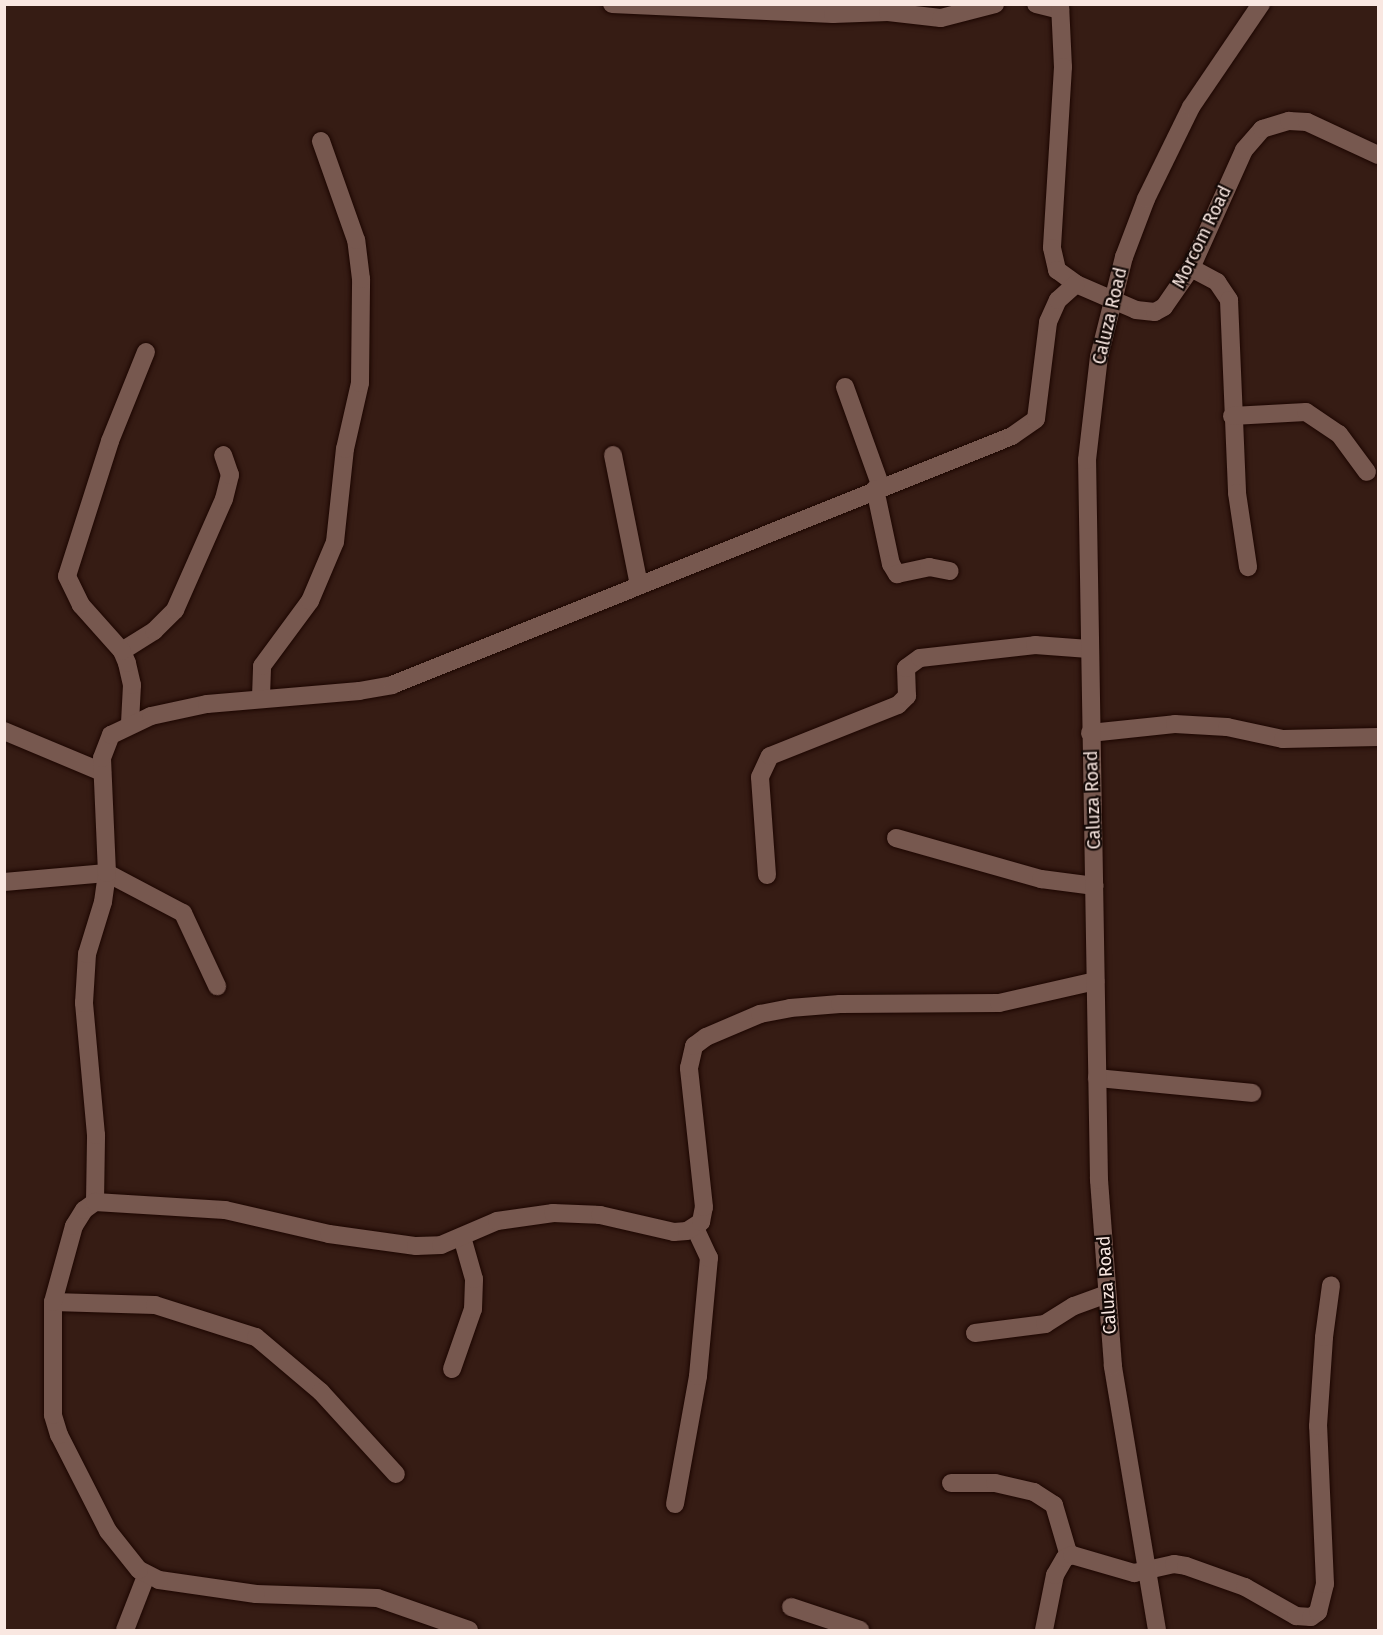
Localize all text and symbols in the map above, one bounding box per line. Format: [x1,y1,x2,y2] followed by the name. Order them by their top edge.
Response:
[1168,182,1236,292] street label: Morcom Road
[1088,265,1132,367] street label: Caluza Road
[1080,750,1106,850] street label: Caluza Road
[1093,1235,1121,1335] street label: Caluza Road

